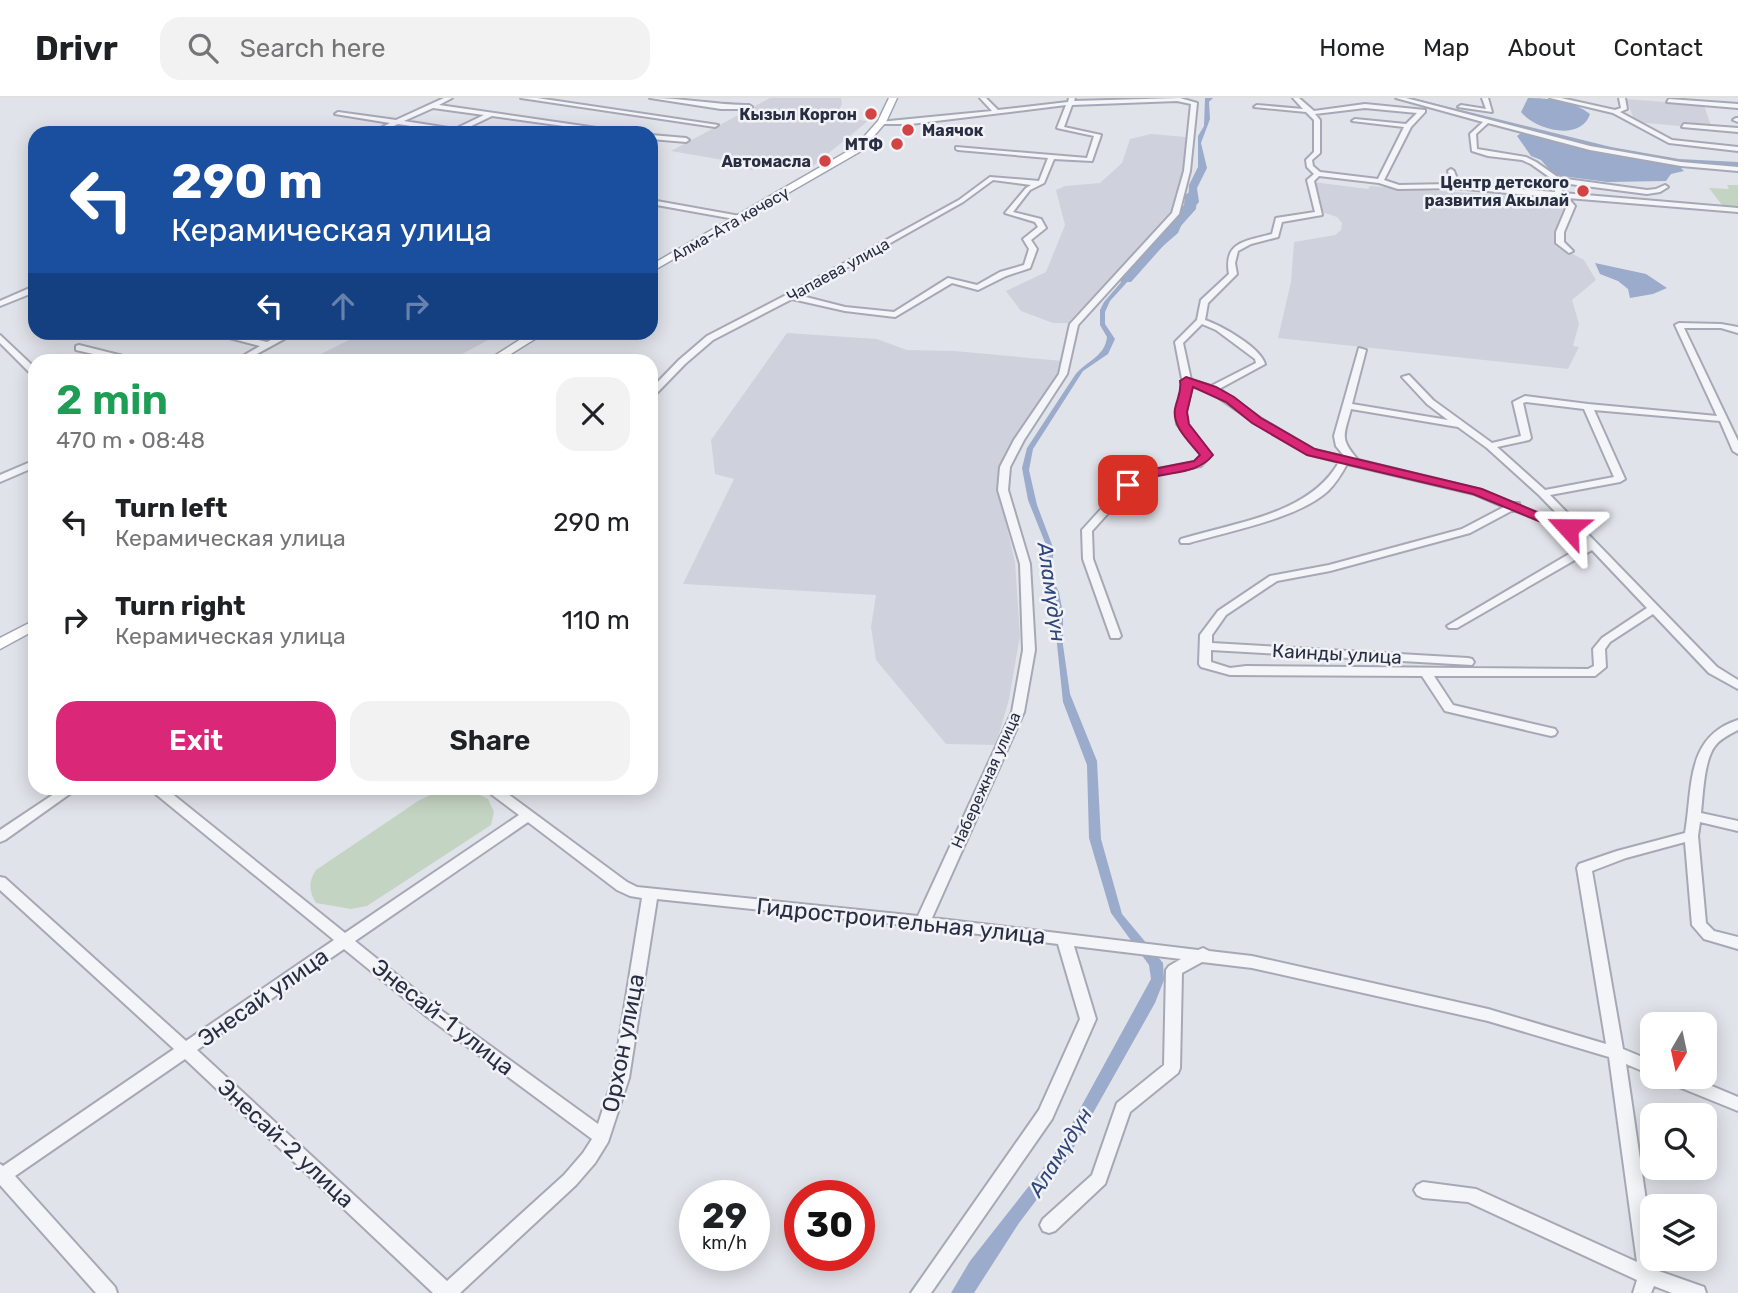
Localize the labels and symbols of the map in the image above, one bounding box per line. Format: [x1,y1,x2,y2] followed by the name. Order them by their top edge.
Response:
[739,105,857,124] place label: Кызыл Коргон
[863,106,879,122] marker: Кызыл Коргон
[922,121,984,140] place label: Маячок
[900,122,916,138] marker: Маячок
[845,135,883,154] place label: МТФ
[889,136,905,152] marker: МТФ
[721,152,811,171] place label: Автомасла
[817,153,833,169] marker: Автомасла
[1425,173,1569,210] place label: Центр детского развития Акылай
[668,182,792,265] street label: Алма-Ата көчөсү
[1575,183,1591,199] marker: Центр детского развития Акылай
[783,234,893,306] street label: Чапаева улица
[1098,455,1158,515] pin
[1531,491,1605,565] position arrow
[1033,540,1071,643] water label: Аламүдүн
[1272,639,1402,669] street label: Каинды улица
[947,709,1025,851] street label: Набережная улица
[755,892,1047,950] street label: Гидростроительная улица
[192,942,334,1052] street label: Энесай улица
[366,953,520,1081] street label: Энесай-1 улица
[596,971,650,1115] street label: Орхон улица
[1640,1012,1717,1088] north arrow
[212,1073,360,1213] street label: Энесай-2 улица
[1022,1103,1097,1202] water label: Аламүдүн
[784,1180,875,1271] speed limit sign: 30

